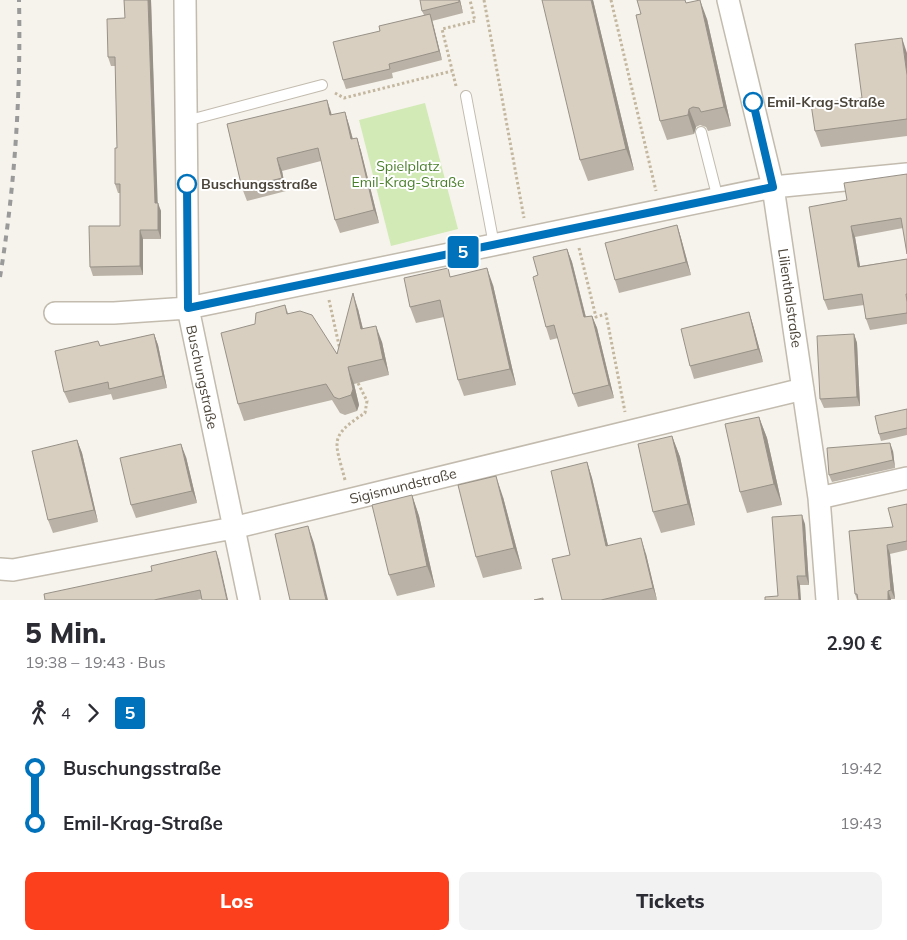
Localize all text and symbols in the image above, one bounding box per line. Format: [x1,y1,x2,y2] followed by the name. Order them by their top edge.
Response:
[743,92,763,112] marker: Emil-Krag-Straße
[767,93,885,111] place label: Emil-Krag-Straße
[351,157,465,191] park label: Spielplatz Emil-Krag-Straße
[177,174,197,194] marker: Buschungsstraße
[201,175,318,193] place label: Buschungsstraße
[447,236,479,268] line badge: 5
[458,240,468,263] text: 5
[774,247,806,349] street label: Lilienthalstraße
[182,323,222,431] street label: Buschungstraße
[348,464,458,508] street label: Sigismundstraße
[25,615,106,650] text: 5 Min.
[826,631,882,655] text: 2.90 €
[25,652,166,672] text: 19:38 – 19:43 · Bus
[25,699,53,727] icon: walk
[79,699,107,727] icon: forward
[125,701,135,724] text: 5
[61,703,71,723] text: 4
[63,756,221,780] text: Buschungsstraße
[840,758,882,778] text: 19:42
[63,811,223,835] text: Emil-Krag-Straße
[840,813,882,833] text: 19:43
[25,872,449,930] button: Los
[459,872,882,930] button: Tickets

